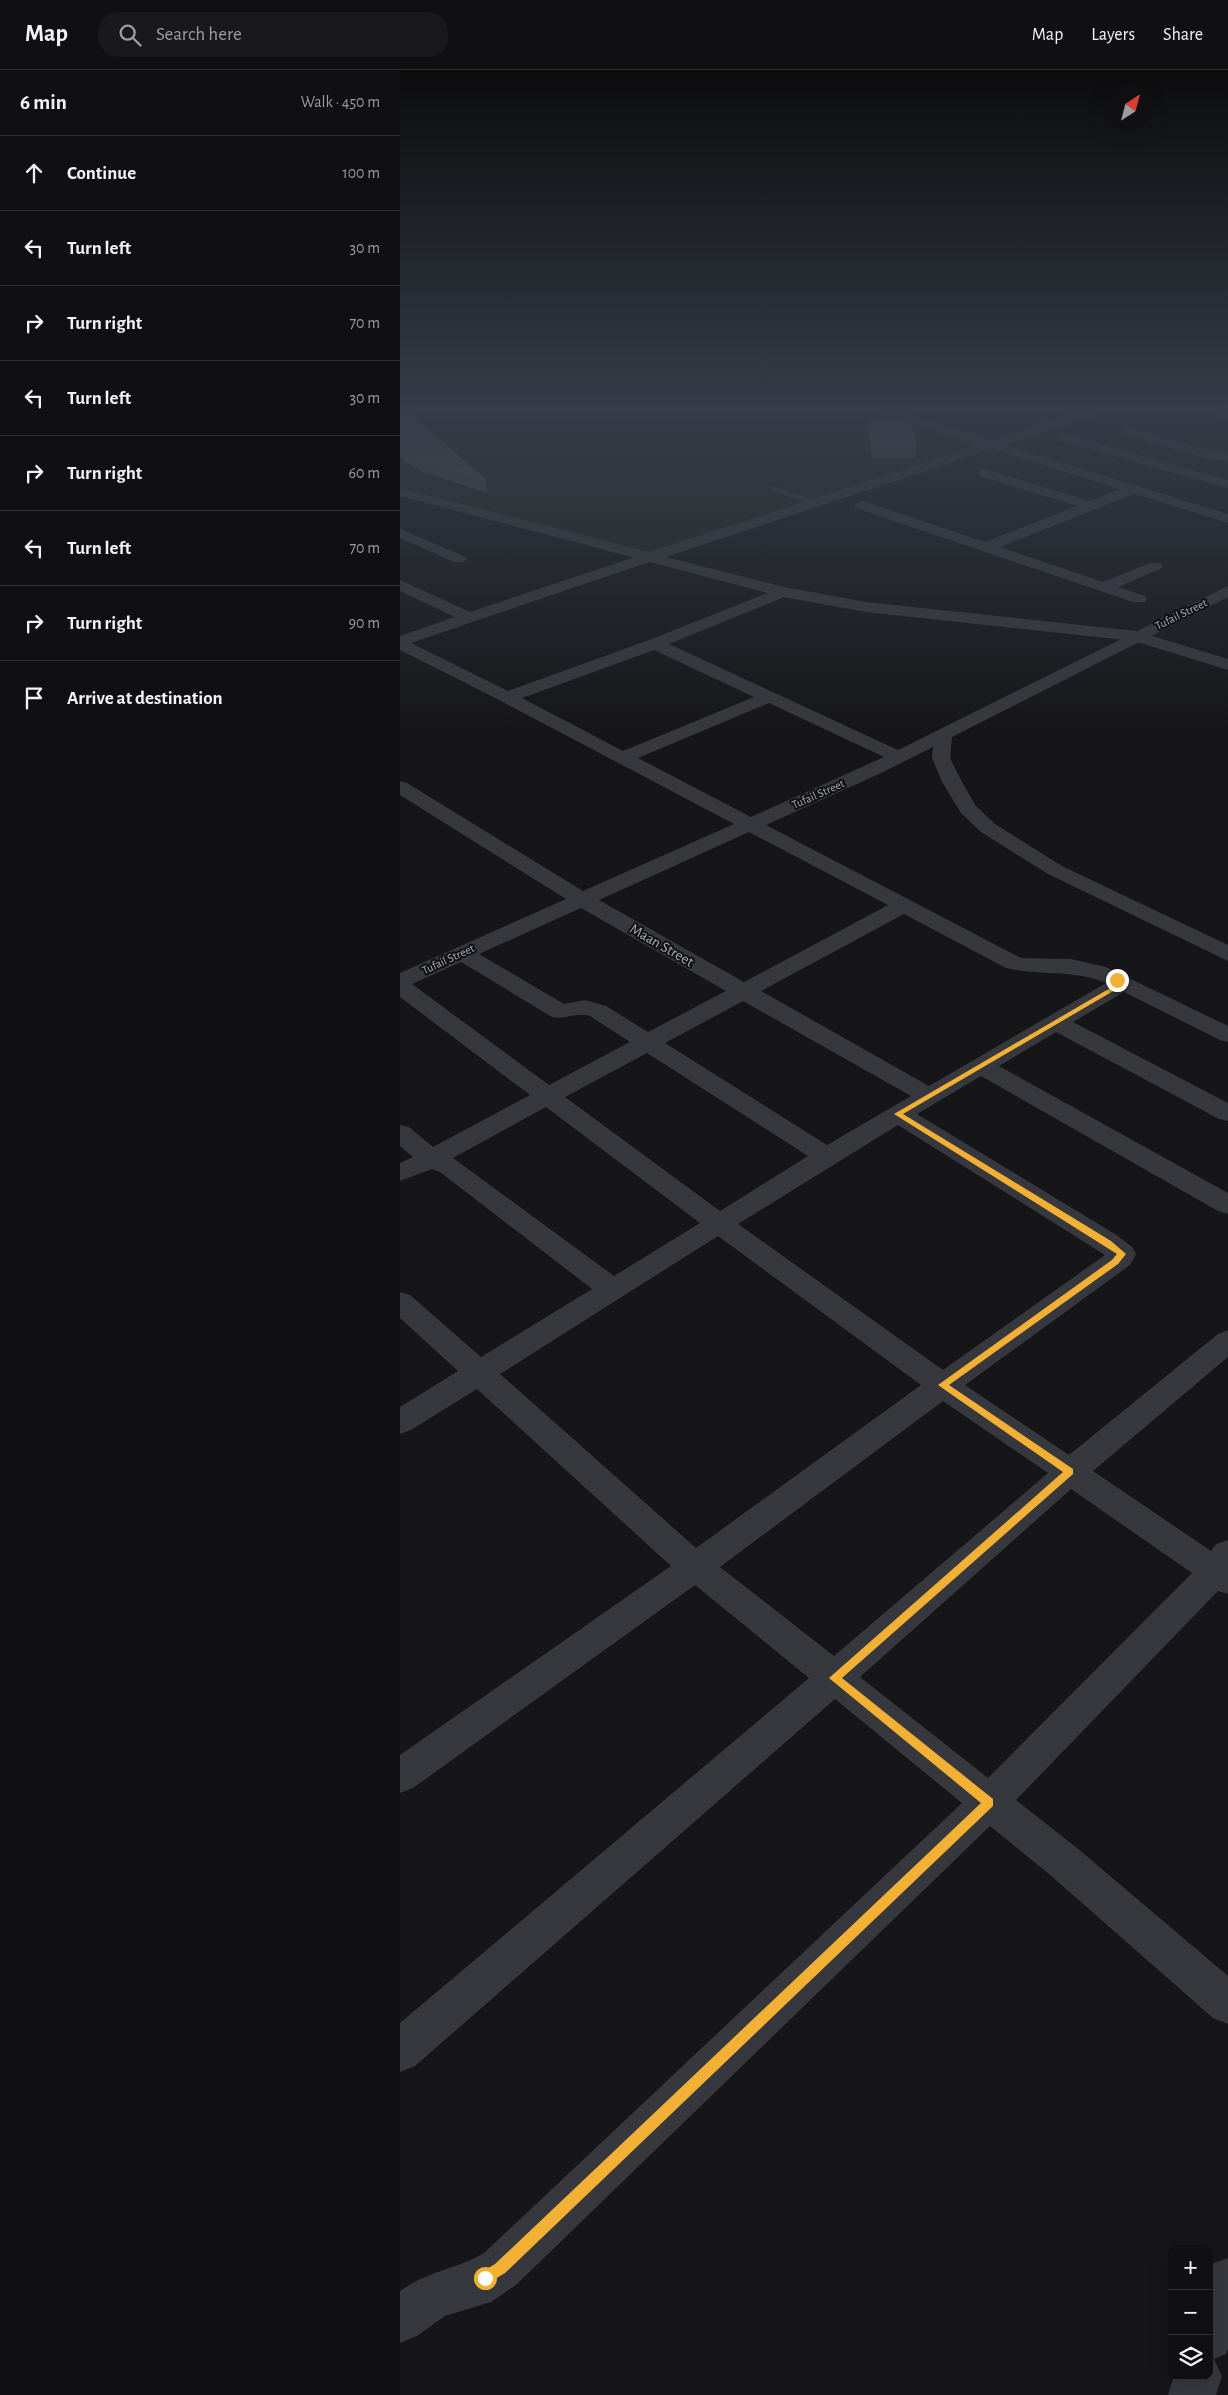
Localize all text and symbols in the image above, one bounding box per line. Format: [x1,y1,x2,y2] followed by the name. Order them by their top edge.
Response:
[98,12,448,57] search box
[116,21,144,49] icon: search
[25,22,68,46] text: Map
[156,25,242,44] text: Search here
[1032,26,1063,44] text: Map
[1091,26,1135,44] text: Layers
[1163,26,1203,44] text: Share
[1108,85,1153,130] north arrow
[20,92,67,113] text: 6 min
[301,94,380,110] text: Walk · 450 m
[20,159,48,187] icon: ahead
[67,164,136,183] text: Continue
[342,165,380,181] text: 100 m
[20,234,48,262] icon: left
[67,239,131,258] text: Turn left
[350,240,380,256] text: 30 m
[20,309,48,337] icon: right
[67,314,142,333] text: Turn right
[349,315,380,331] text: 70 m
[20,384,48,412] icon: left
[67,389,131,408] text: Turn left
[350,390,380,406] text: 30 m
[20,459,48,487] icon: right
[67,464,142,483] text: Turn right
[349,465,380,481] text: 60 m
[20,534,48,562] icon: left
[67,539,131,558] text: Turn left
[349,540,380,556] text: 70 m
[1153,596,1209,632] street label: Tufail Street
[20,609,48,637] icon: right
[67,614,142,633] text: Turn right
[349,615,380,631] text: 90 m
[20,684,48,712] icon: arrive
[67,689,223,708] text: Arrive at destination
[790,777,846,811] street label: Tufail Street
[627,921,696,970] street label: Maan Street
[420,942,476,976] street label: Tufail Street
[1106,969,1129,992] route end
[1168,2245,1213,2380] map controls
[1168,2245,1213,2290] button: +
[474,2267,497,2290] route start
[1168,2290,1213,2335] button: −
[1168,2335,1213,2380] button: layers

